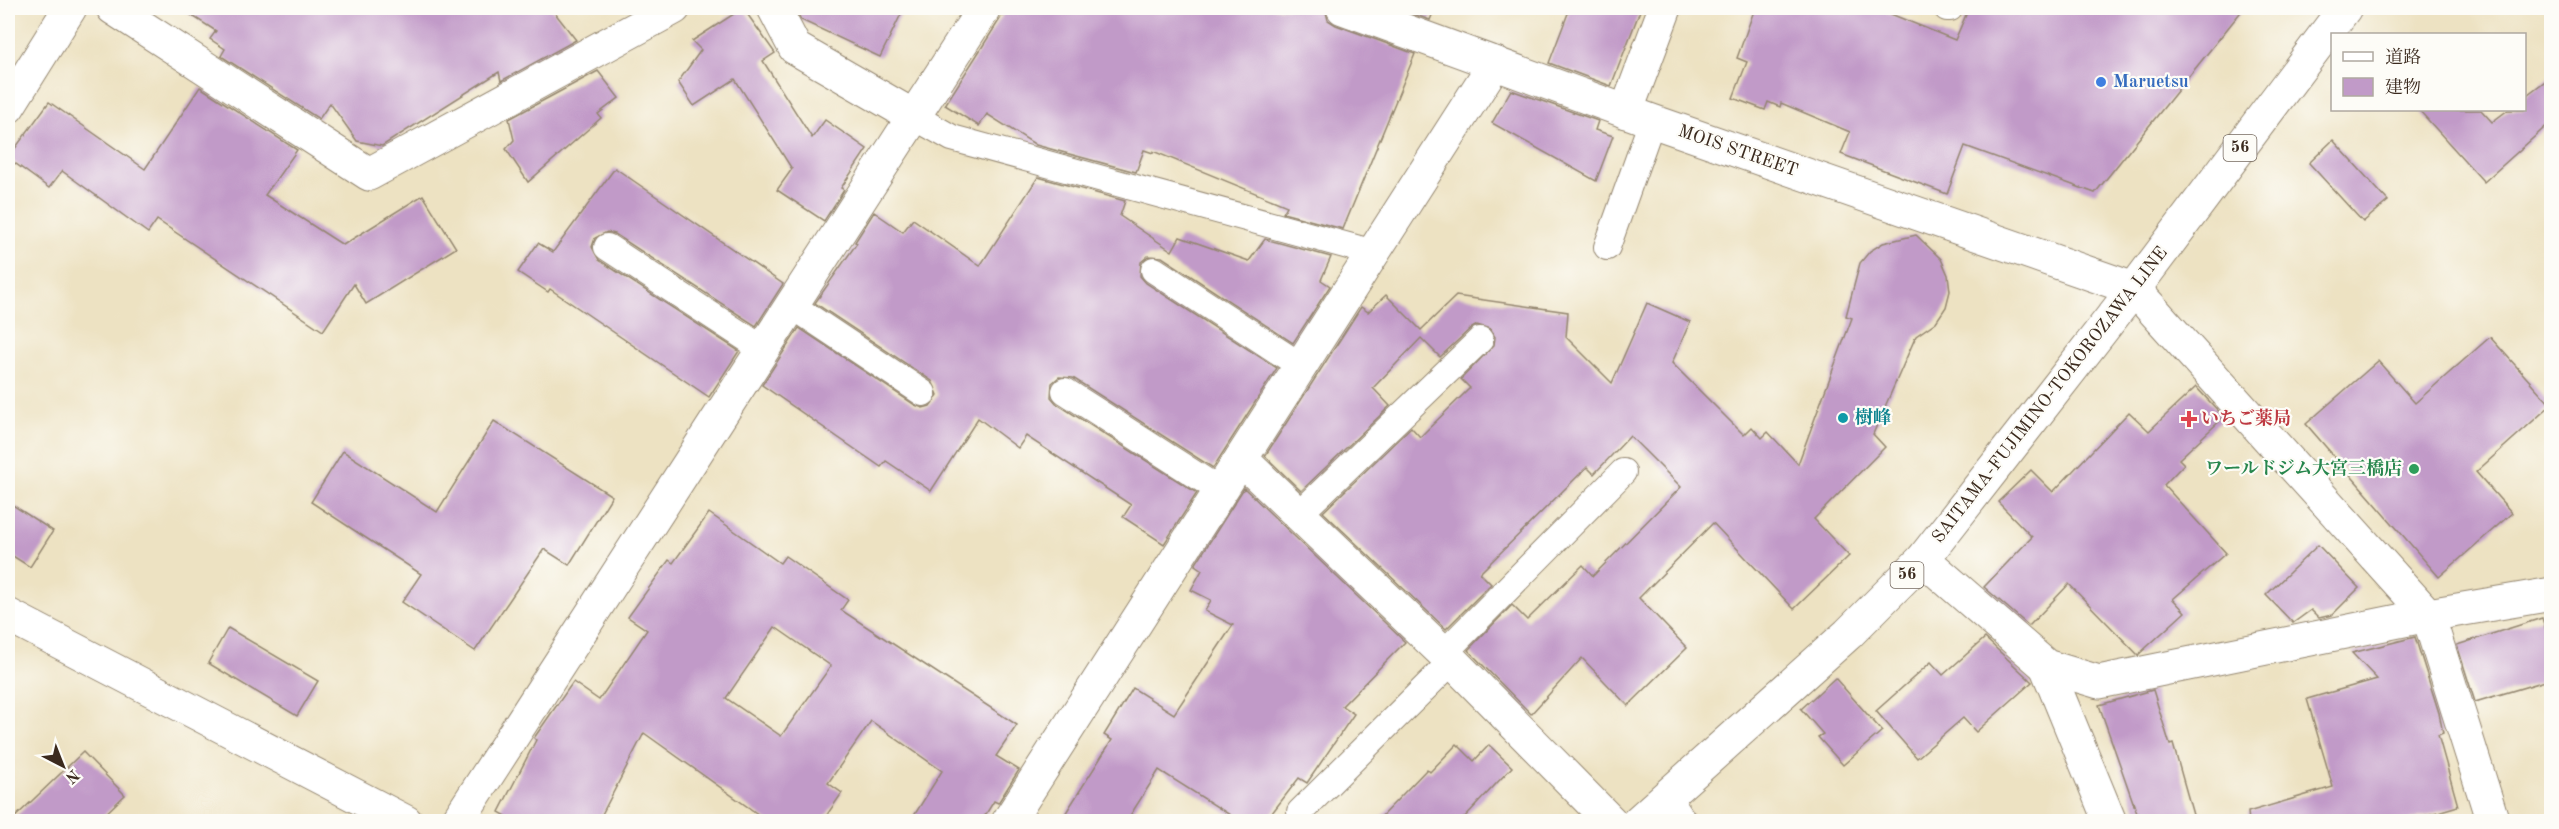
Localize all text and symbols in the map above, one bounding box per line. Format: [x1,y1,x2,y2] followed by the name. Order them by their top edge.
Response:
[2331,33,2526,111] legend
[2385,47,2421,67] text: 道路
[2113,73,2189,91] place label: Maruetsu
[2094,75,2108,89] marker: Maruetsu
[2385,77,2421,97] text: 建物
[1676,122,1800,180] street label: MOIS STREET
[2224,135,2256,161] road number: 56
[1929,244,2171,546] street label: SAITAMA-FUJIMINO-TOKOROZAWA LINE
[1855,407,1891,427] place label: 樹峰
[2201,408,2291,428] place label: いちご薬局
[1836,411,1850,425] marker: 樹峰
[2182,412,2196,426] marker: いちご薬局
[2205,458,2402,478] place label: ワールドジム大宮三橋店
[2407,462,2421,476] marker: ワールドジム大宮三橋店
[1890,562,1924,588] road number: 56
[33,736,93,796] north arrow
[61,766,82,786] text: N

